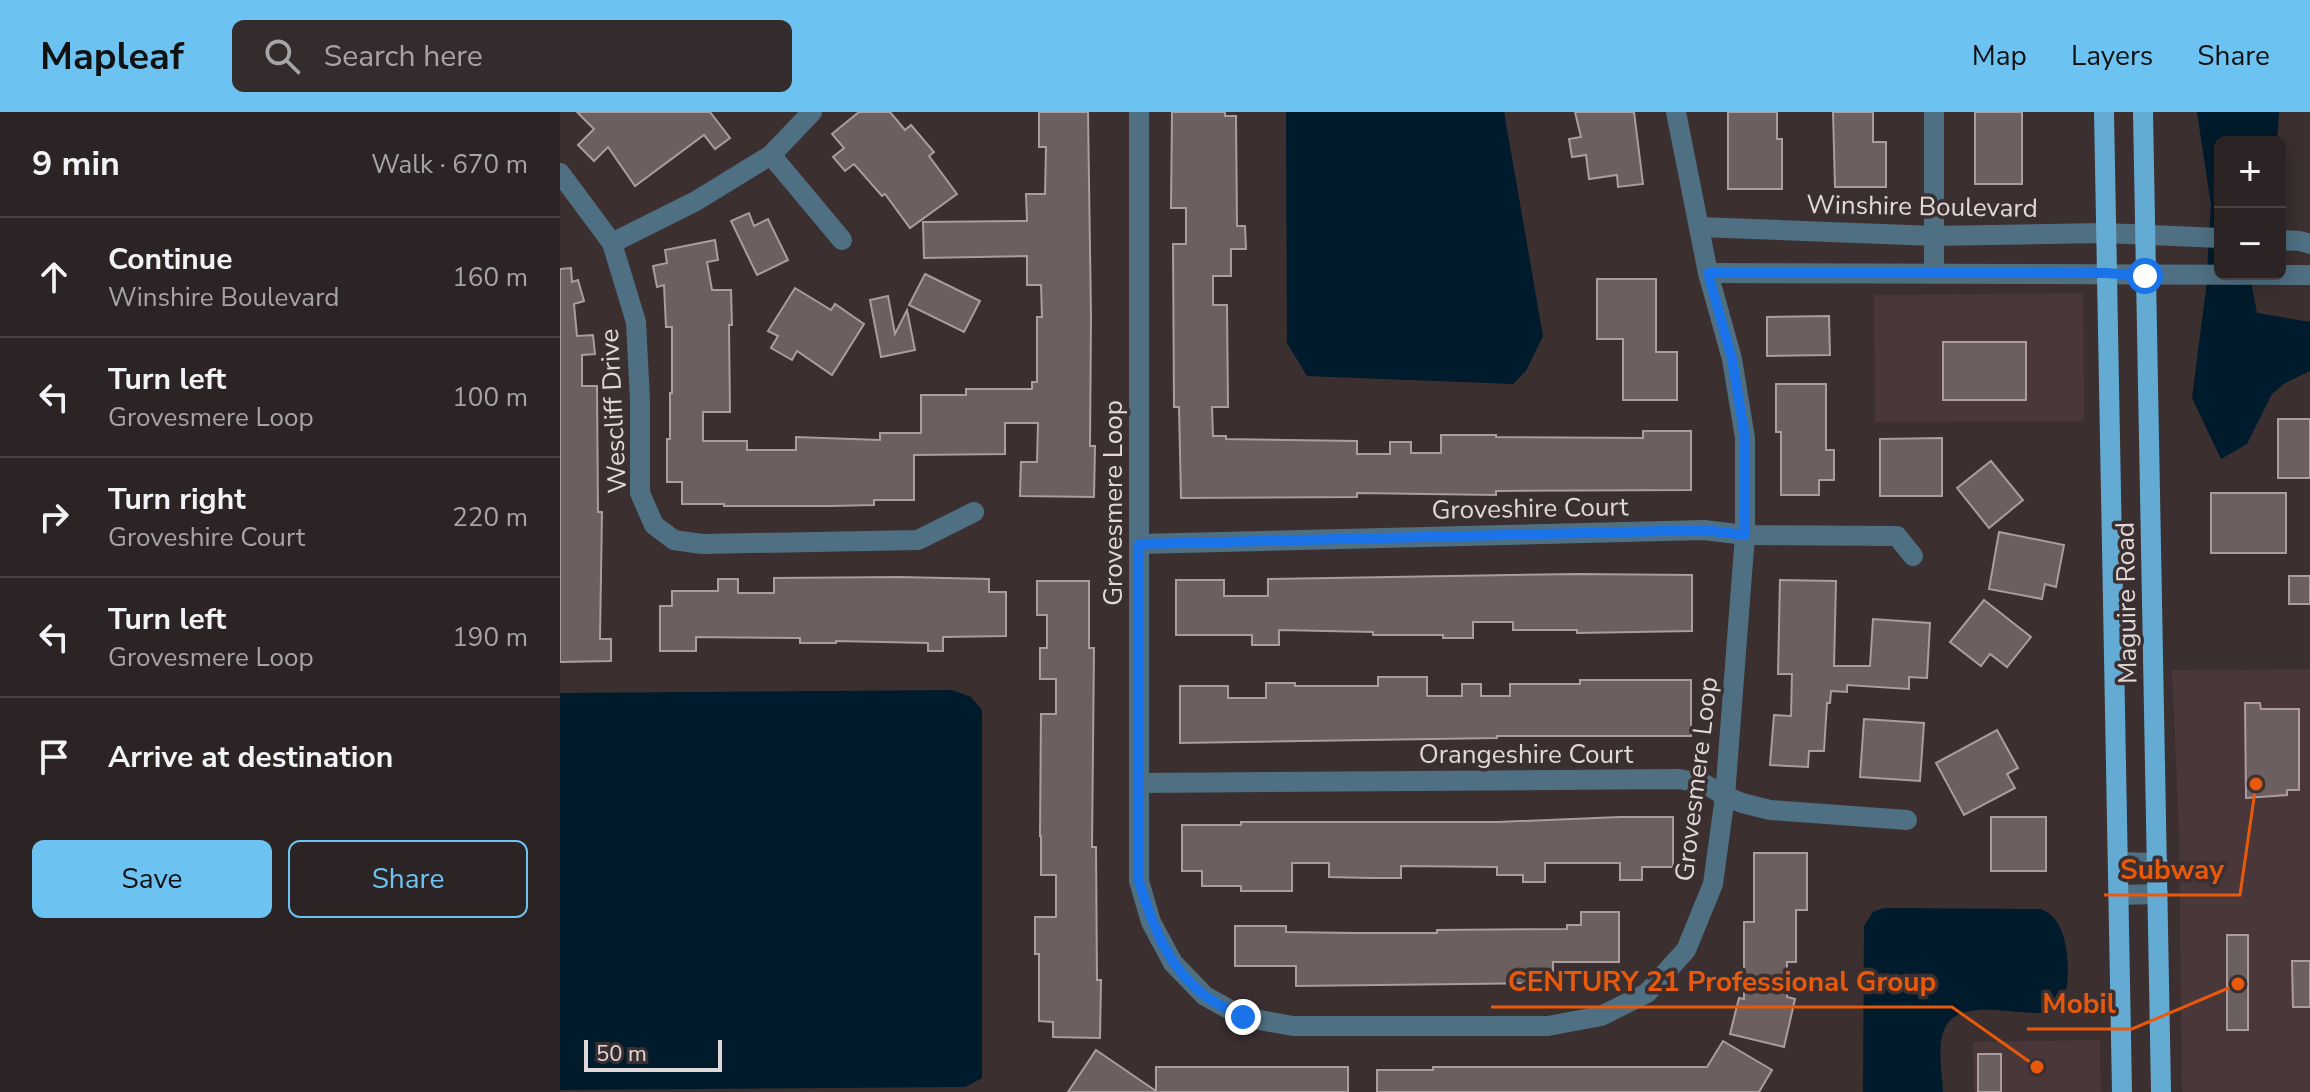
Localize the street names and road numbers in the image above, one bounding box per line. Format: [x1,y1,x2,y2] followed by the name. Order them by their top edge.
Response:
[1806,187,2038,226] street label: Winshire Boulevard
[592,328,635,494] street label: Wescliff Drive
[1096,400,1131,606] street label: Grovesmere Loop
[1431,489,1630,528] street label: Groveshire Court
[2108,522,2145,684] street label: Maguire Road
[1667,675,1726,883] street label: Grovesmere Loop
[1419,737,1634,772] street label: Orangeshire Court

